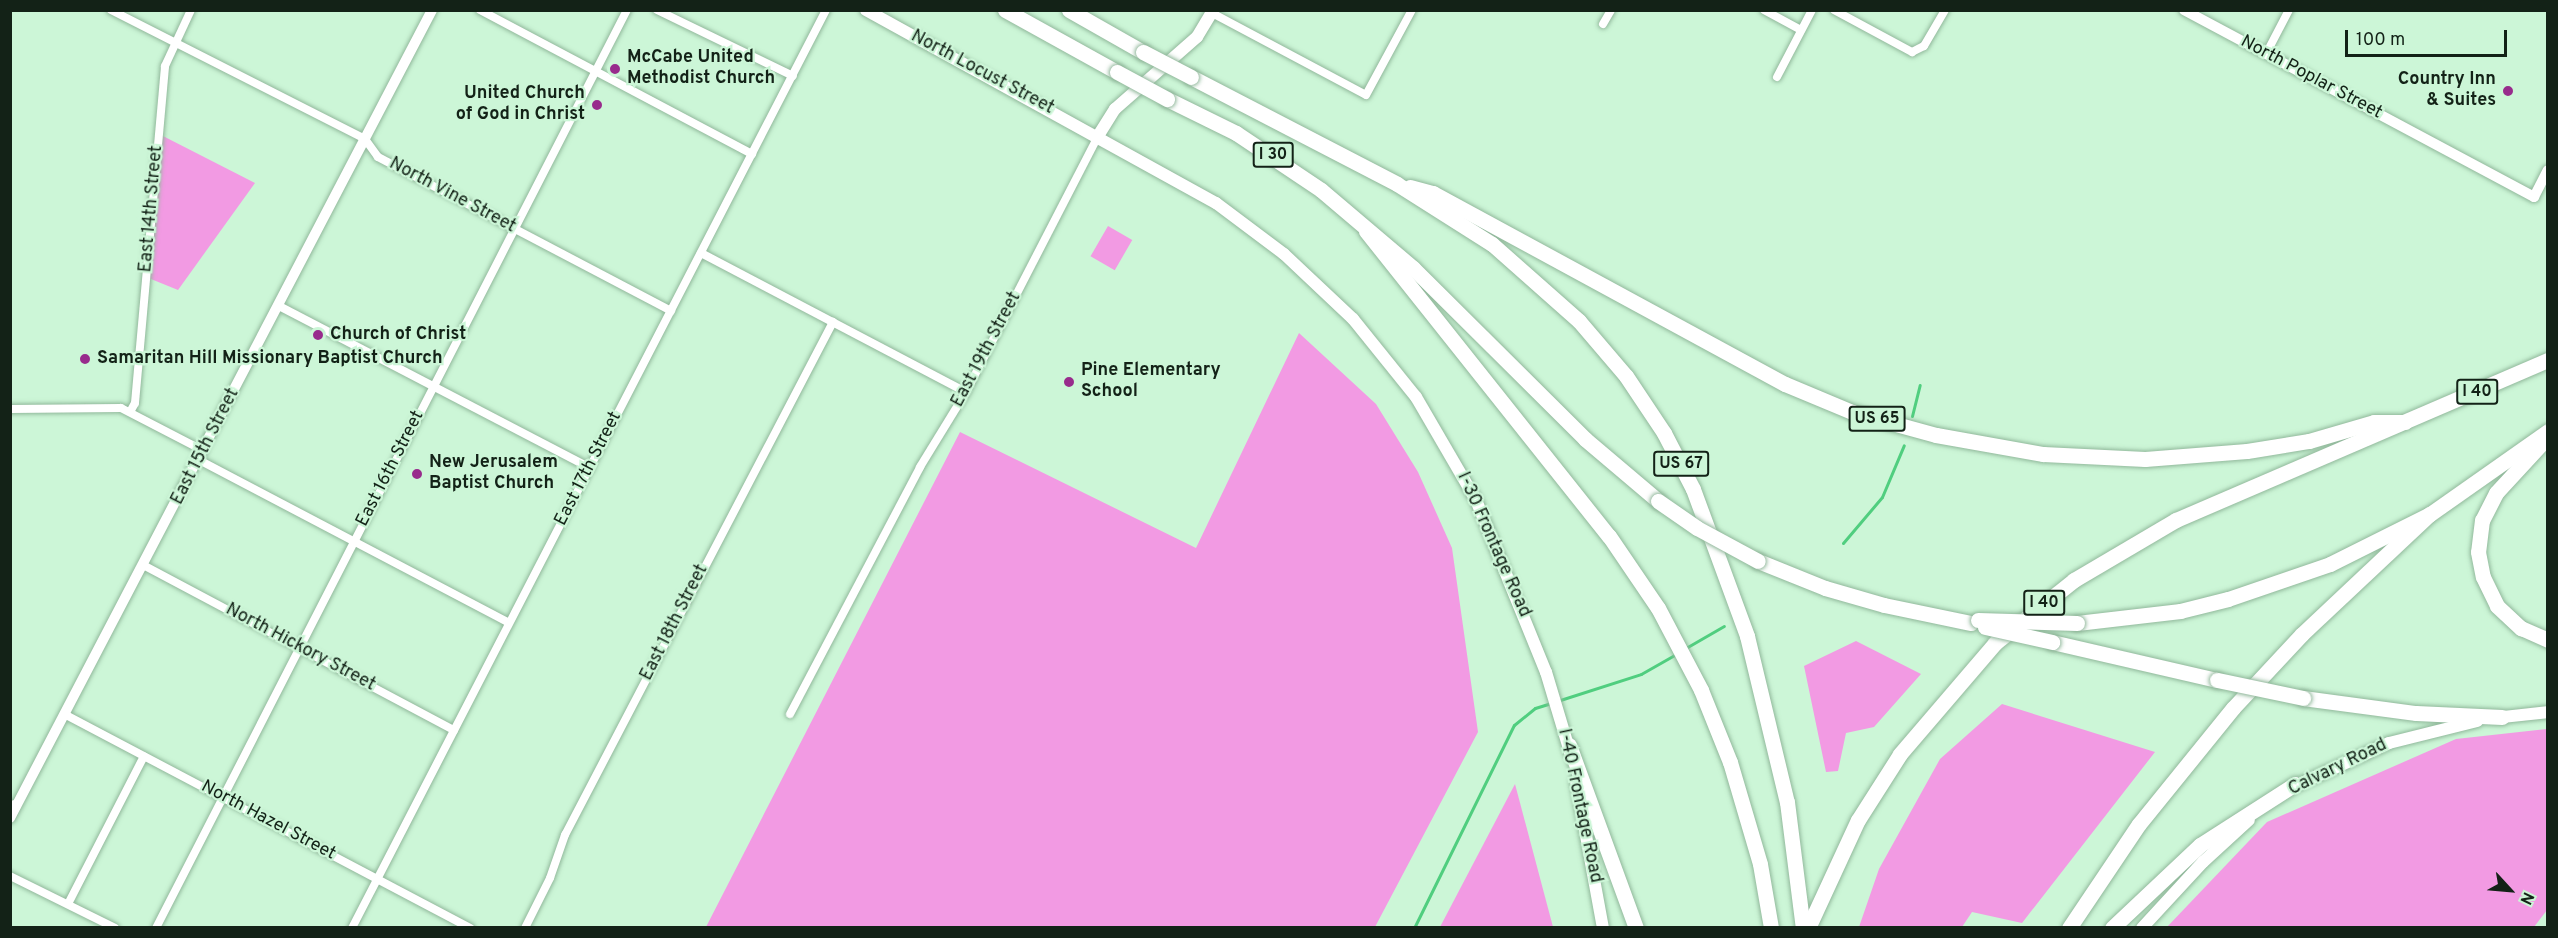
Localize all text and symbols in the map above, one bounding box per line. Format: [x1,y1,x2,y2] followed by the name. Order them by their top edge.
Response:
[2348,18,2510,56] scale bar
[907,26,1057,120] street label: North Locust Street
[2356,29,2405,52] text: 100 m
[2236,31,2386,125] street label: North Poplar Street
[627,48,775,90] place label: McCabe United Methodist Church
[608,62,622,76] marker: McCabe United Methodist Church
[2398,70,2496,112] place label: Country Inn & Suites
[456,84,585,127] place label: United Church of God in Christ
[2501,84,2515,98] marker: Country Inn & Suites
[590,98,604,112] marker: United Church of God in Christ
[1252,142,1294,168] road number: I 30
[136,145,168,273] street label: East 14th Street
[385,153,519,239] street label: North Vine Street
[948,289,1026,411] street label: East 19th Street
[330,324,466,346] place label: Church of Christ
[311,328,325,342] marker: Church of Christ
[97,348,443,370] place label: Samaritan Hill Missionary Baptist Church
[78,352,92,366] marker: Samaritan Hill Missionary Baptist Church
[1081,361,1221,404] place label: Pine Elementary School
[1062,375,1076,389] marker: Pine Elementary School
[2456,379,2498,405] road number: I 40
[167,385,245,509] street label: East 15th Street
[1848,406,1906,432] road number: US 65
[352,407,430,531] street label: East 16th Street
[551,408,627,530] street label: East 17th Street
[1652,451,1710,477] road number: US 67
[429,453,558,496] place label: New Jerusalem Baptist Church
[410,467,424,481] marker: New Jerusalem Baptist Church
[1451,469,1535,621] street label: I-30 Frontage Road
[637,561,713,685] street label: East 18th Street
[2023,590,2065,616] road number: I 40
[221,599,379,697] street label: North Hickory Street
[1552,727,1606,885] street label: I-40 Frontage Road
[2285,735,2391,801] street label: Calvary Road
[197,776,339,866] street label: North Hazel Street
[2480,860,2540,920] north arrow
[2515,888,2538,907] text: N

